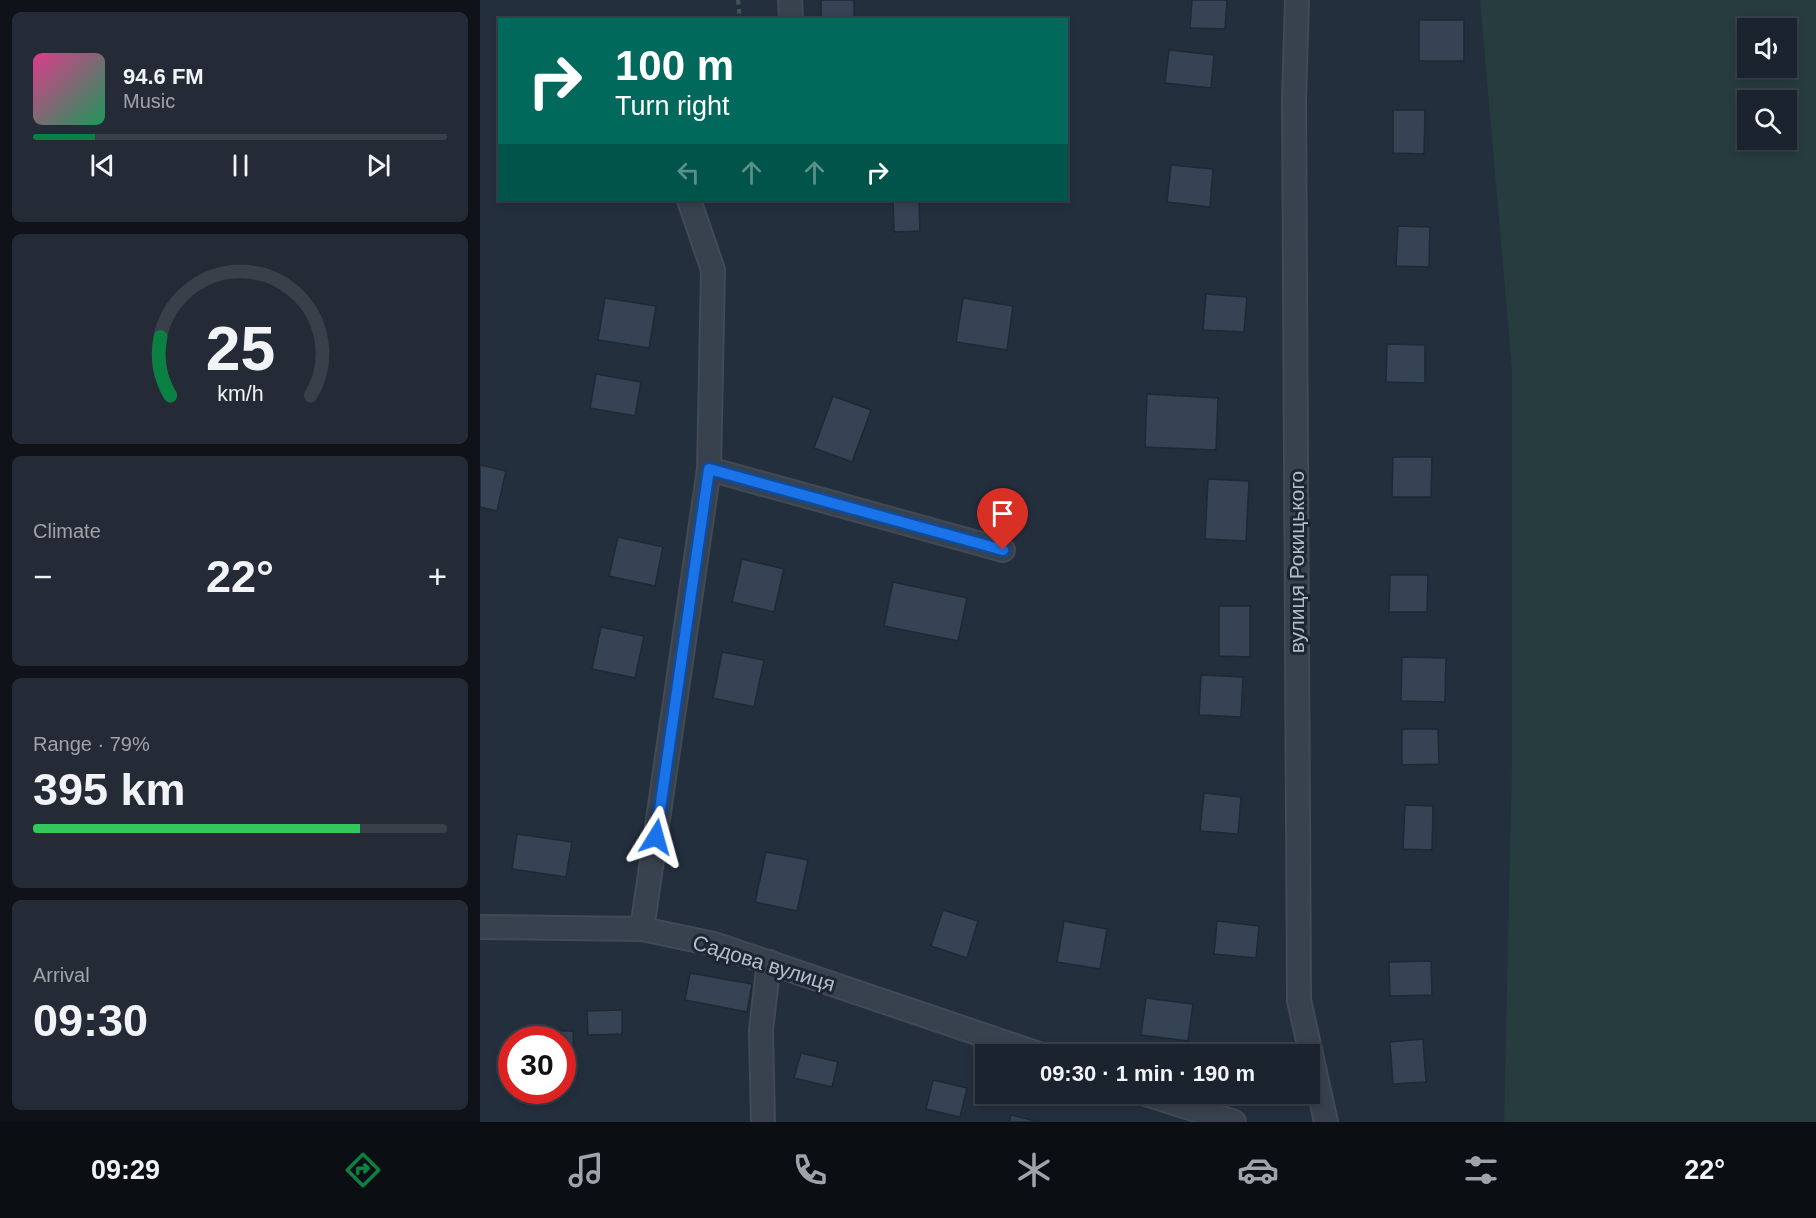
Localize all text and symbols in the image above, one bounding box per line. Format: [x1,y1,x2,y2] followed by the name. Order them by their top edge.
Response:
[1737,18,1797,150] map controls
[1737,18,1797,78] button: sound
[516,42,594,120] icon: right
[615,42,734,89] text: 100 m
[123,64,204,89] text: 94.6 FM
[123,90,175,112] text: Music
[1737,90,1797,150] button: search
[615,91,730,121] text: Turn right
[86,149,119,182] icon: previous
[224,149,257,182] icon: pause
[362,149,395,182] icon: next
[672,156,705,189] icon: left
[735,156,768,189] icon: ahead
[798,156,831,189] icon: ahead
[861,156,894,189] icon: right
[205,314,275,383] text: 25
[217,382,263,406] text: km/h
[1285,471,1308,653] street label: вулиця Рокицького
[977,488,1028,550] pin
[986,497,1019,530] icon: arrive
[33,520,101,542] text: Climate
[206,551,274,602] text: 22°
[33,558,52,595] text: −
[428,558,447,595] text: +
[33,733,150,755] text: Range · 79%
[33,764,186,815] text: 395 km
[624,805,688,869] position arrow
[690,930,838,996] street label: Садова вулиця
[33,964,90,986] text: Arrival
[33,995,148,1046] text: 09:30
[498,1026,576,1104] speed limit sign: 30
[1040,1061,1255,1086] text: 09:30 · 1 min · 190 m
[342,1149,384,1191] icon: directions
[565,1149,607,1191] icon: music
[789,1149,831,1191] icon: phone
[1013,1149,1055,1191] icon: climate
[1237,1149,1279,1191] icon: car
[1460,1149,1502,1191] icon: filters
[91,1155,160,1185] text: 09:29
[1684,1155,1725,1185] text: 22°

